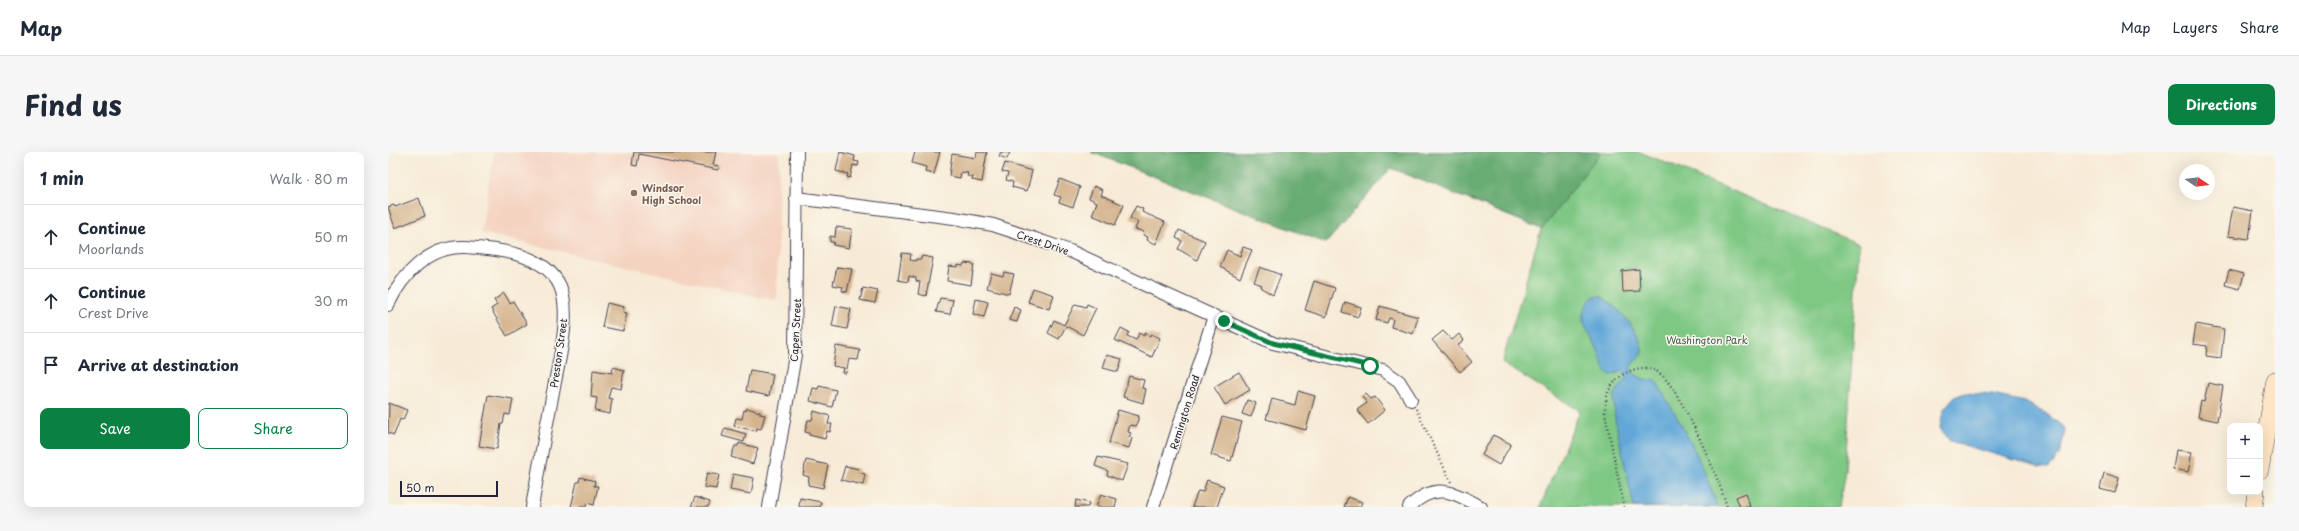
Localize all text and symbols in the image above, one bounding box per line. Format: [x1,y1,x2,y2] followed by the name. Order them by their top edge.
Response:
[20,14,62,42] text: Map
[2121,17,2151,38] text: Map
[2173,17,2218,38] text: Layers
[2240,17,2279,38] text: Share
[24,83,122,126] text: Find us
[2168,84,2275,125] button: Directions
[2179,164,2215,200] north arrow
[40,165,84,191] text: 1 min
[270,169,348,188] text: Walk · 80 m
[642,180,701,207] place label: Windsor High School
[629,188,639,198] marker: Windsor High School
[78,216,146,239] text: Continue
[40,226,62,248] icon: ahead
[1015,226,1071,258] street label: Crest Drive
[314,227,348,246] text: 50 m
[78,239,144,258] text: Moorlands
[78,280,146,303] text: Continue
[40,290,62,312] icon: ahead
[314,291,348,310] text: 30 m
[786,298,804,362] street label: Capen Street
[78,303,149,322] text: Crest Drive
[1215,312,1233,330] route end
[546,317,570,389] street label: Preston Street
[1666,332,1748,347] park label: Washington Park
[78,353,239,376] text: Arrive at destination
[40,354,62,376] icon: arrive
[1361,357,1379,375] route start
[1165,372,1203,451] street label: Remington Road
[40,408,190,449] button: Save
[198,408,348,449] button: Share
[2227,423,2263,495] map controls
[2227,423,2263,459] button: +
[2227,459,2263,495] button: −
[400,479,498,498] scale bar
[406,479,435,496] text: 50 m

